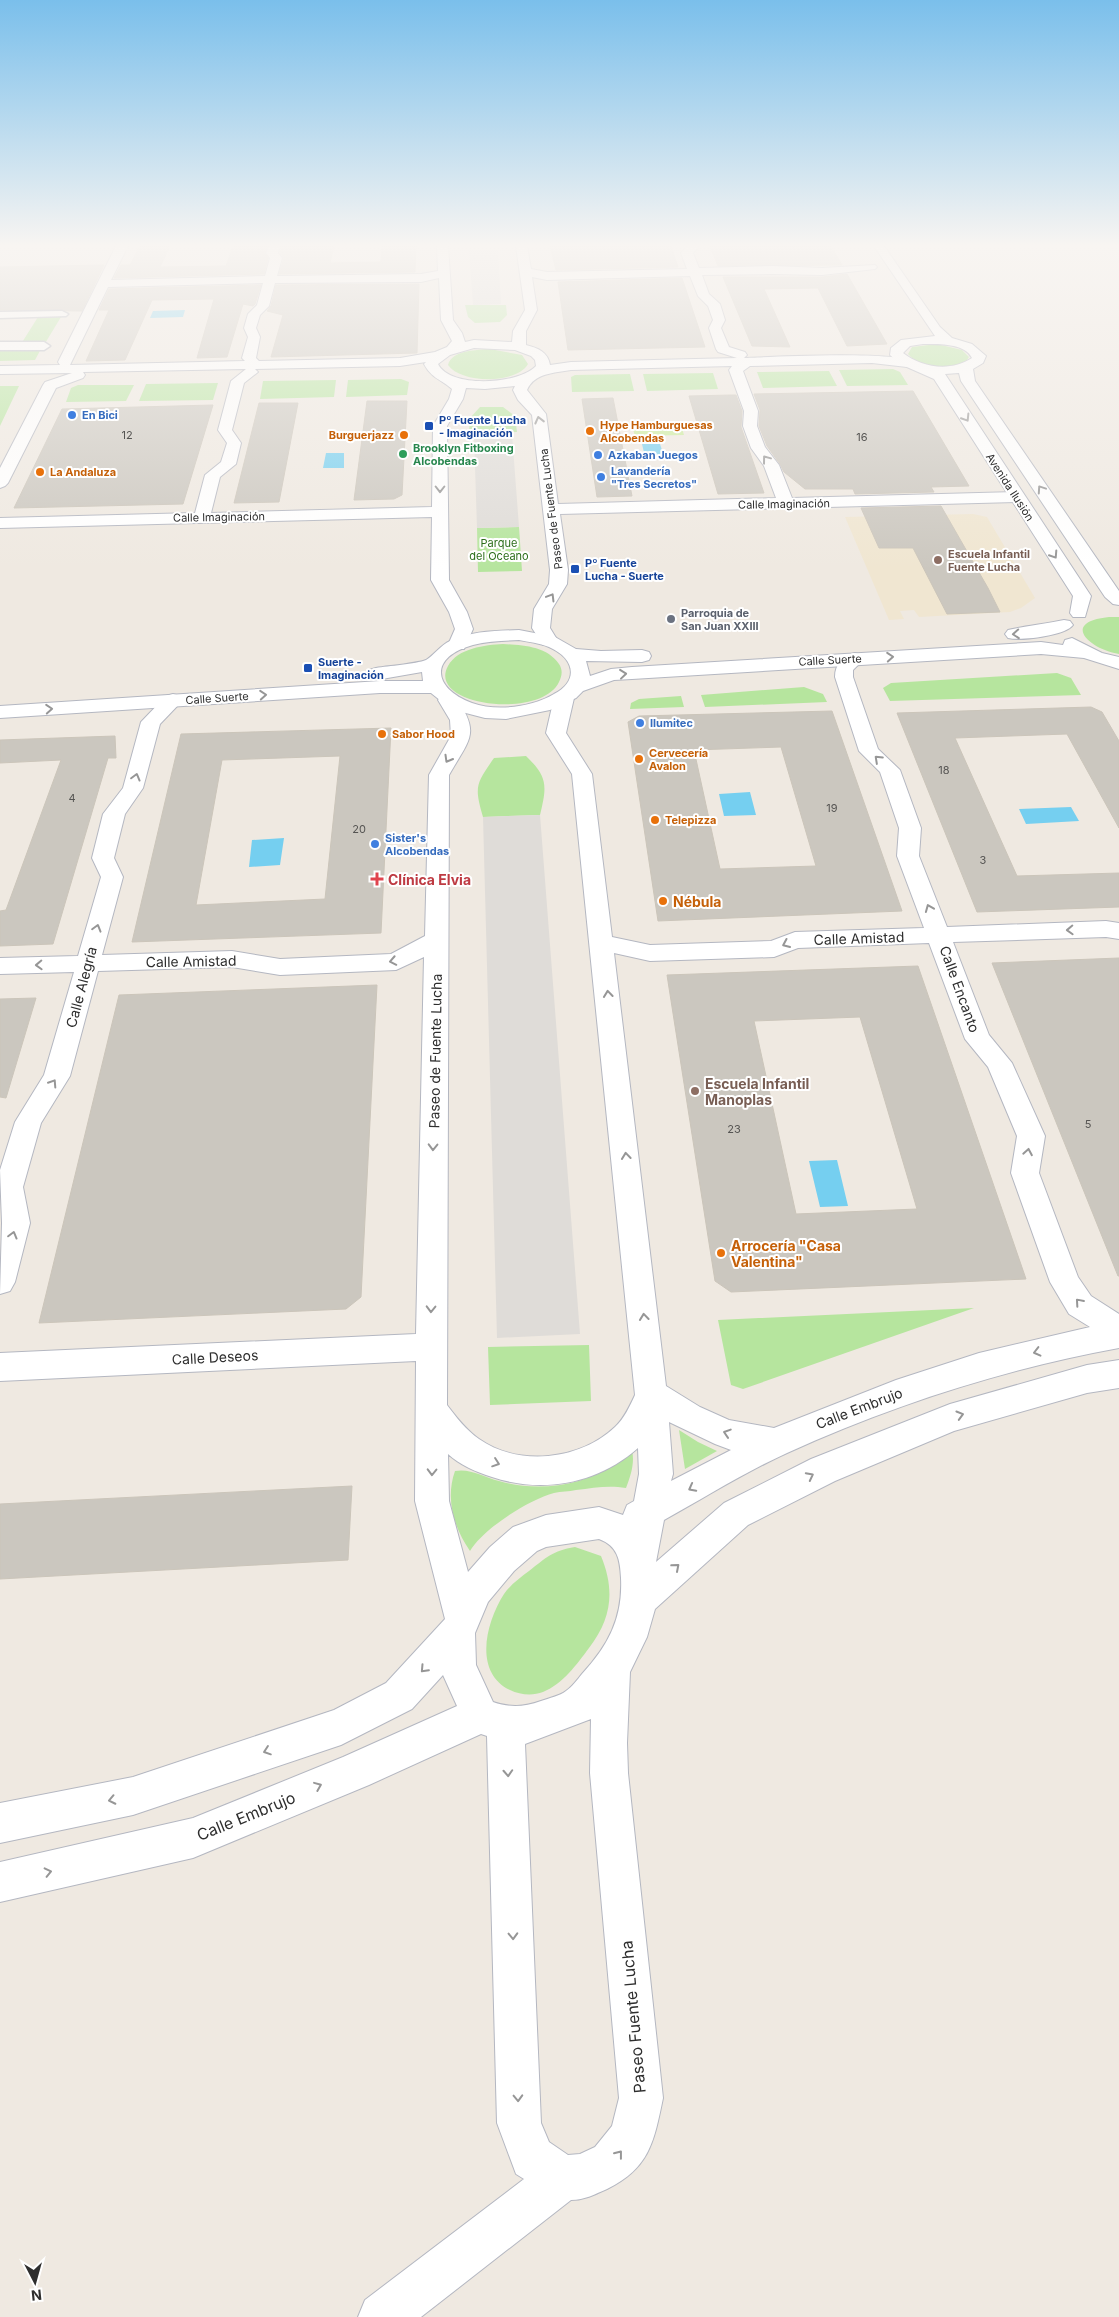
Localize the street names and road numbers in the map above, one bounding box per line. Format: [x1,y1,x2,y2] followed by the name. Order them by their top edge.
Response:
[537,448,565,570] street label: Paseo de Fuente Lucha
[983,450,1037,524] street label: Avenida Ilusión
[738,496,830,512] street label: Calle Imaginación
[173,509,265,525] street label: Calle Imaginación
[798,651,862,669] street label: Calle Suerte
[185,689,249,707] street label: Calle Suerte
[813,928,905,948] street label: Calle Amistad
[936,943,984,1035] street label: Calle Encanto
[62,944,100,1030] street label: Calle Alegría
[145,952,237,970] street label: Calle Amistad
[425,973,445,1129] street label: Paseo de Fuente Lucha
[171,1346,259,1368] street label: Calle Deseos
[813,1384,905,1432] street label: Calle Embrujo
[194,1787,298,1845] street label: Calle Embrujo
[616,1940,650,2094] street label: Paseo Fuente Lucha

